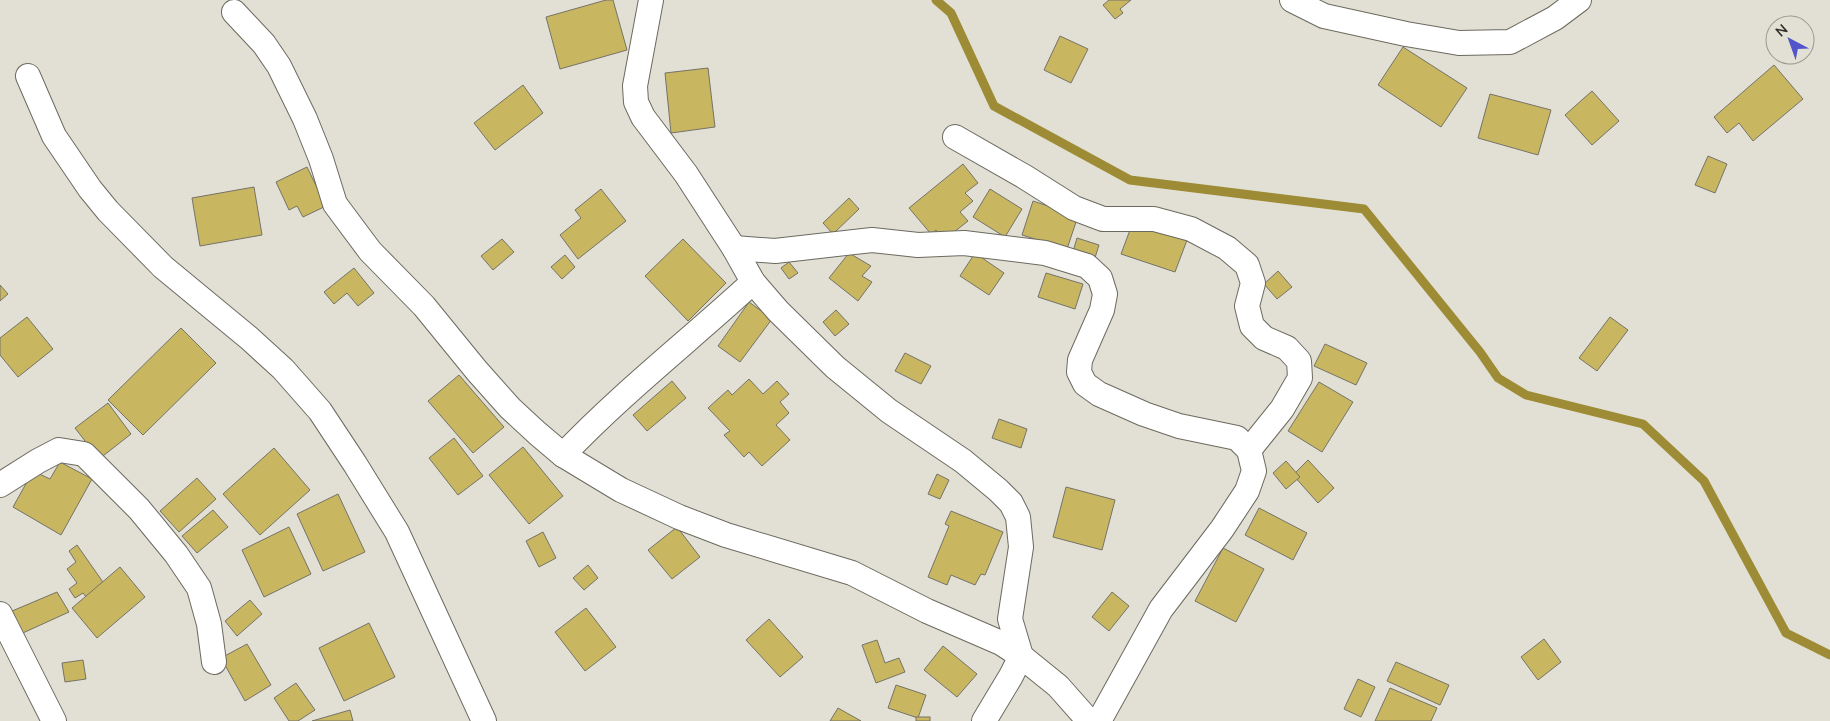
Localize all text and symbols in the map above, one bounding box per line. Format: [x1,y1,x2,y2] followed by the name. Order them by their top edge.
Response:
[1765,15,1815,65] north arrow
[1772,20,1792,41] text: N

